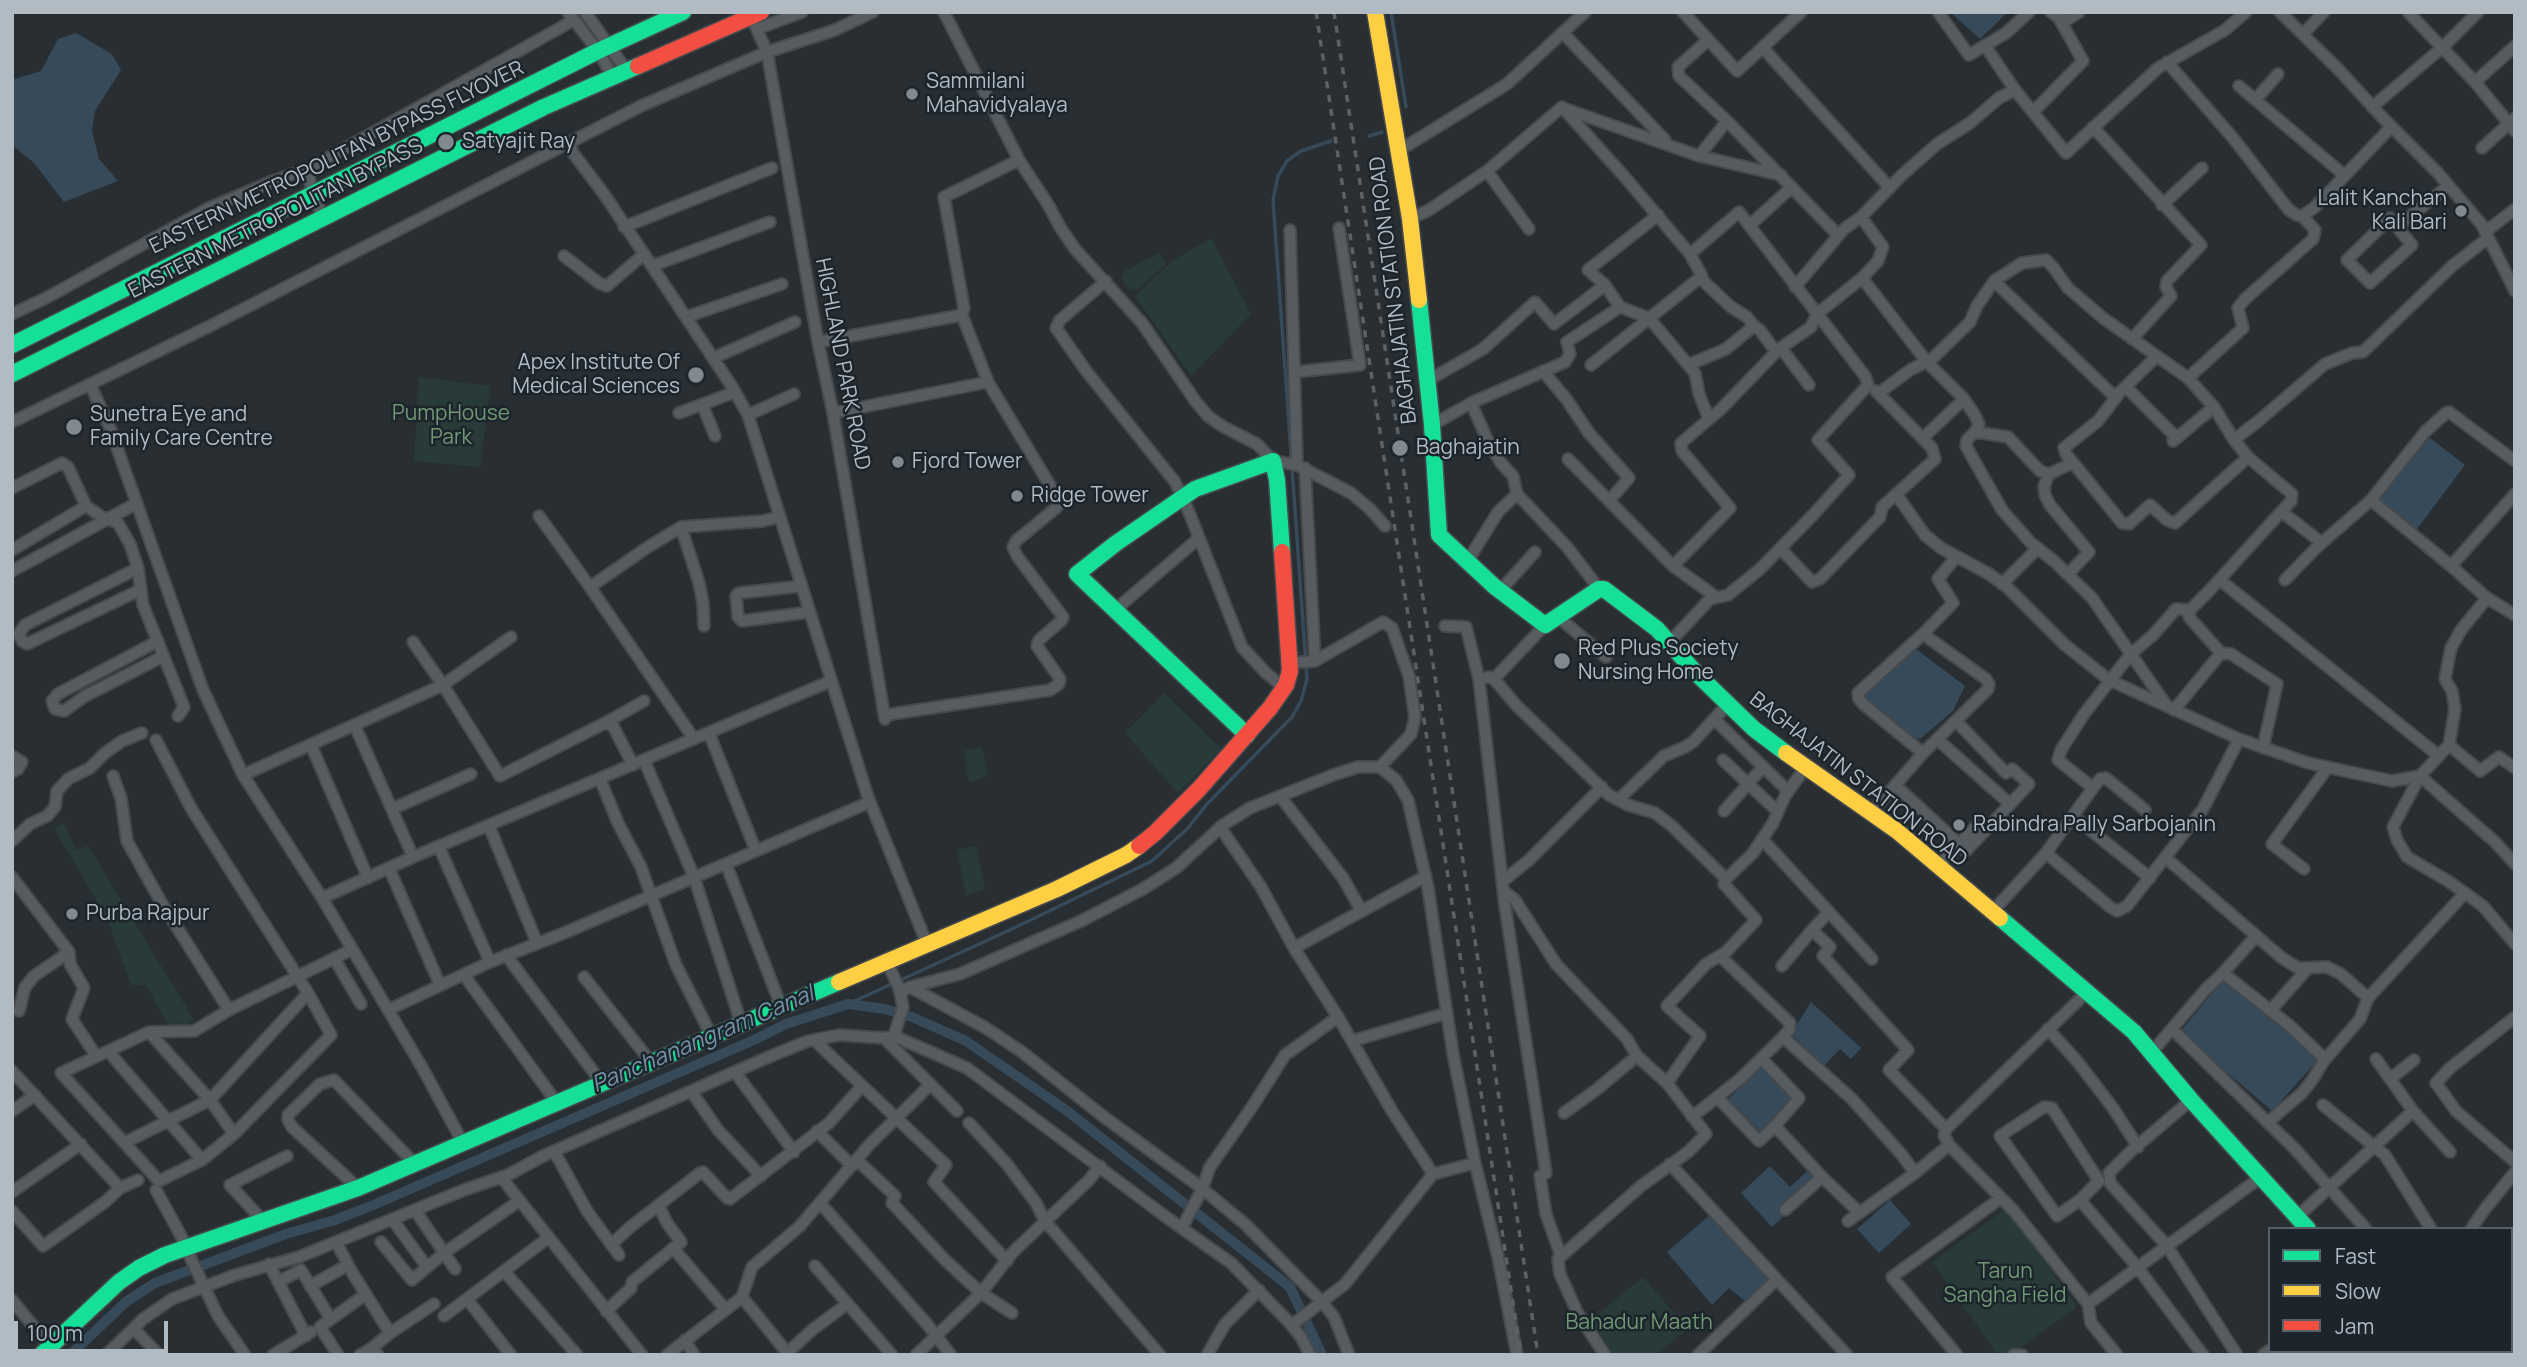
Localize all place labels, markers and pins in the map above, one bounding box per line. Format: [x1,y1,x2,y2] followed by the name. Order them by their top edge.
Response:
[926,69,1068,119] place label: Sammilani Mahavidyalaya
[904,86,920,102] marker: Sammilani Mahavidyalaya
[462,129,575,155] place label: Satyajit Ray
[436,132,456,152] marker: Satyajit Ray
[2317,186,2447,236] place label: Lalit Kanchan Kali Bari
[2453,203,2469,219] marker: Lalit Kanchan Kali Bari
[512,350,680,400] place label: Apex Institute Of Medical Sciences
[686,365,706,385] marker: Apex Institute Of Medical Sciences
[90,402,273,452] place label: Sunetra Eye and Family Care Centre
[64,417,84,437] marker: Sunetra Eye and Family Care Centre
[1416,435,1520,461] place label: Baghajatin
[1390,438,1410,458] marker: Baghajatin
[912,449,1023,475] place label: Fjord Tower
[890,454,906,470] marker: Fjord Tower
[1031,483,1149,509] place label: Ridge Tower
[1009,488,1025,504] marker: Ridge Tower
[1578,636,1738,686] place label: Red Plus Society Nursing Home
[1552,651,1572,671] marker: Red Plus Society Nursing Home
[1973,812,2216,838] place label: Rabindra Pally Sarbojanin
[1951,817,1967,833] marker: Rabindra Pally Sarbojanin
[86,901,210,927] place label: Purba Rajpur
[64,906,80,922] marker: Purba Rajpur

